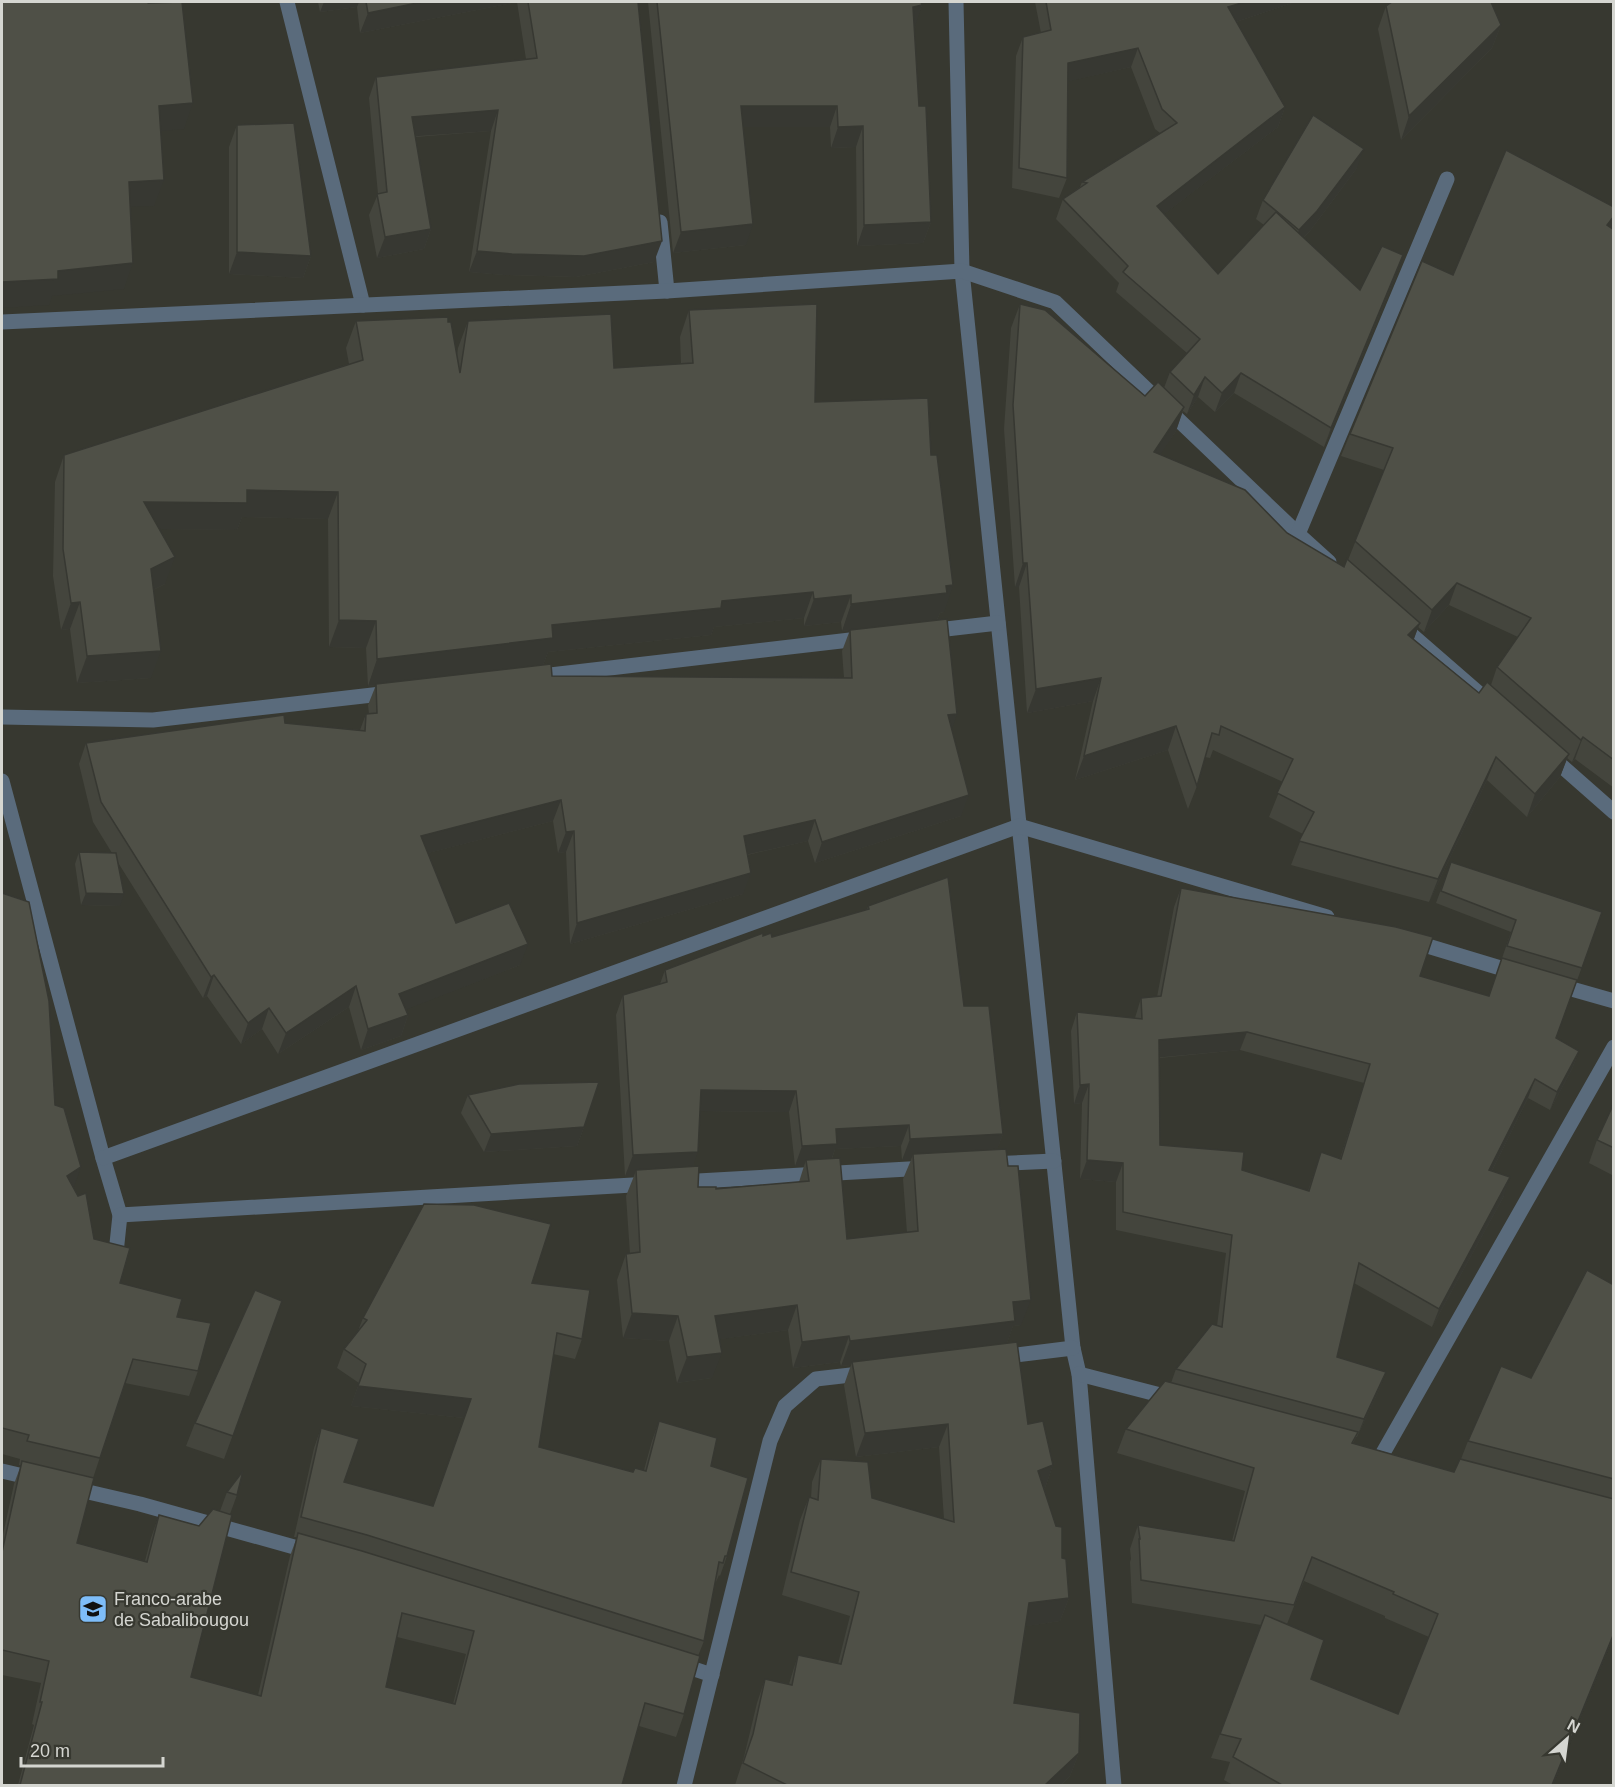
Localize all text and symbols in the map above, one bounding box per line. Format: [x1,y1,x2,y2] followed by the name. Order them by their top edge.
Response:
[114,1589,249,1630] place label: Franco-arabe de Sabalibougou
[77,1593,109,1625] school or university icon: Franco-arabe de Sabalibougou
[1537,1709,1597,1769] north arrow
[1565,1716,1583,1736] text: N
[21,1730,164,1768] scale bar
[30,1741,70,1761] text: 20 m

